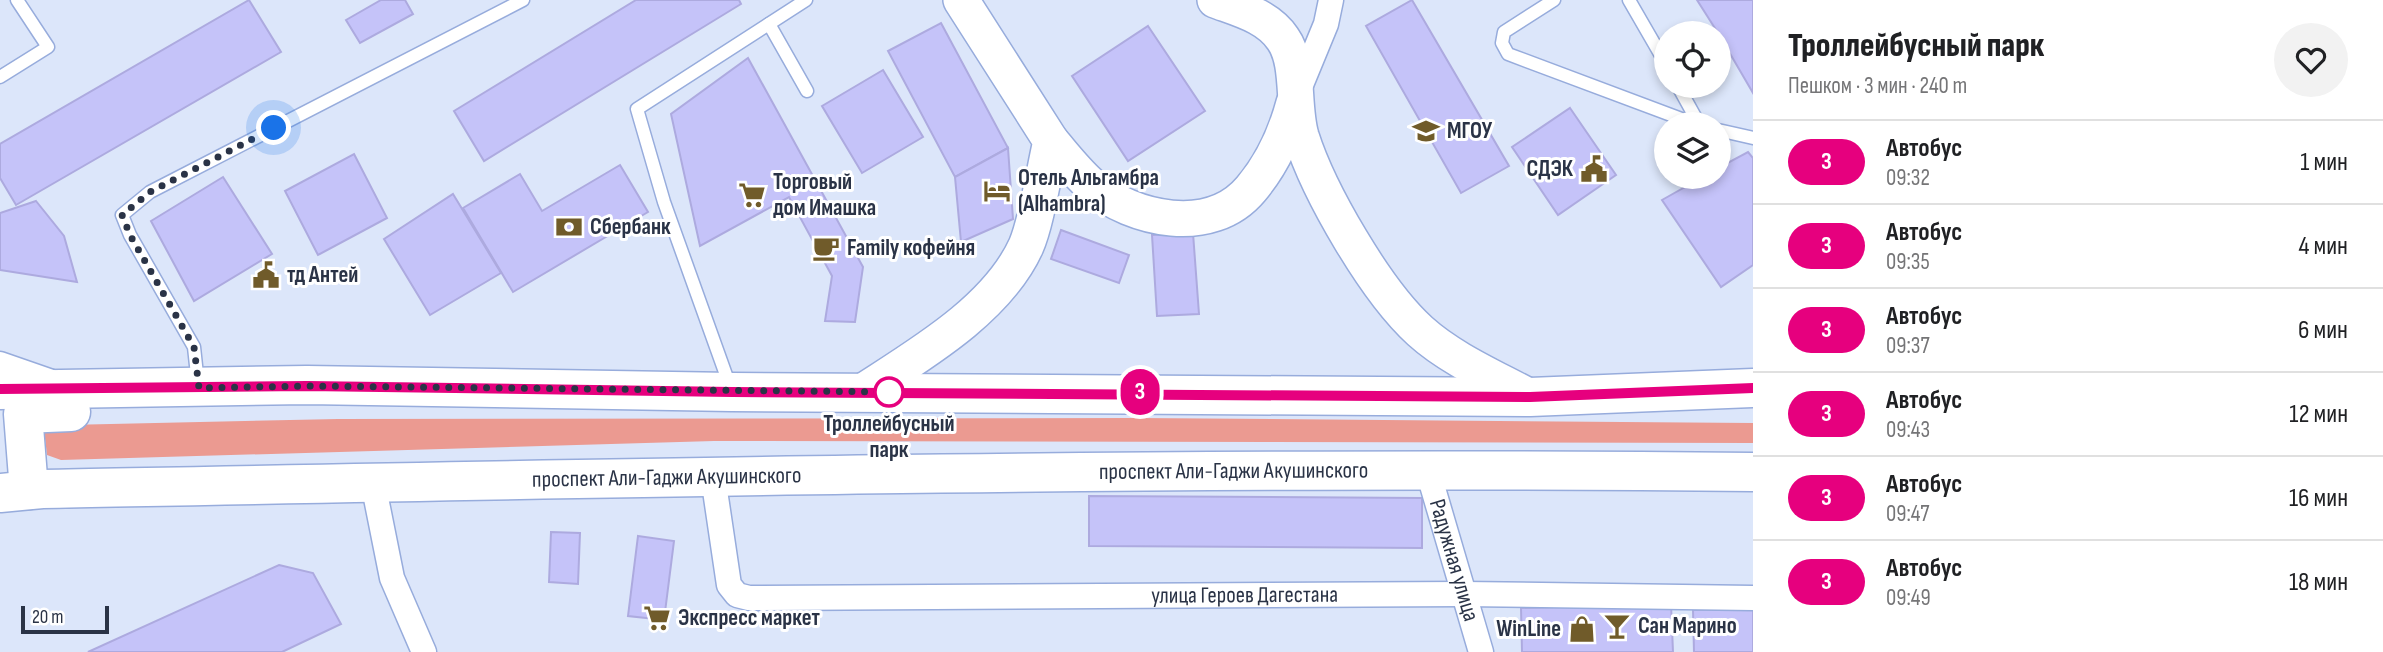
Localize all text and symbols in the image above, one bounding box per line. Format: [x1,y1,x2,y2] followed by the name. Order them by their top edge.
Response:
[1654,21,1731,189] map controls
[1654,21,1731,98] button: locate
[2274,23,2348,97] button: heart
[1788,26,2044,66] text: Троллейбусный парк
[1788,72,1967,100] text: Пешком · 3 мин · 240 m
[256,110,291,145] your location
[1654,112,1731,189] button: layers
[1411,116,1441,146] school or university icon: МГОУ
[1447,117,1493,145] place label: МГОУ
[1886,133,1962,164] text: Автобус
[1821,147,1832,176] text: 3
[2300,147,2348,178] text: 1 мин
[1579,154,1609,184] public building icon: СДЭК
[1526,155,1574,183] place label: СДЭК
[1018,164,1159,218] place label: Отель Альгамбра (Alhambra)
[1886,164,1930,192] text: 09:32
[773,168,876,222] place label: Торговый дом Имашка
[982,176,1012,206] hotel icon: Отель Альгамбра (Alhambra)
[737,180,767,210] supermarket icon: Торговый дом Имашка
[554,212,584,242] bank icon: Сбербанк
[590,213,671,241] place label: Сбербанк
[1886,217,1962,248] text: Автобус
[1821,231,1832,260] text: 3
[2299,231,2348,262] text: 4 мин
[811,233,841,263] cafe icon: Family кофейня
[847,234,975,262] place label: Family кофейня
[1886,248,1930,276] text: 09:35
[251,260,281,290] public building icon: тд Антей
[287,261,358,289] place label: тд Антей
[1886,301,1962,332] text: Автобус
[1821,315,1832,344] text: 3
[2298,315,2348,346] text: 6 мин
[1886,332,1930,360] text: 09:37
[1117,369,1163,415] line badge: 3
[874,377,904,407] marker: Троллейбусный парк
[1135,377,1145,406] text: 3
[1886,385,1962,416] text: Автобус
[1821,399,1832,428] text: 3
[2289,399,2348,430] text: 12 мин
[823,410,955,464] place label: Троллейбусный парк
[1886,416,1930,444] text: 09:43
[1099,456,1368,486] street label: проспект Али-Гаджи Акушинского
[532,461,802,494] street label: проспект Али-Гаджи Акушинского
[1886,469,1962,500] text: Автобус
[1821,483,1832,512] text: 3
[2289,483,2348,514] text: 16 мин
[1423,496,1485,624] street label: Радужная улица
[1886,500,1929,528] text: 09:47
[1886,553,1962,584] text: Автобус
[1821,567,1832,596] text: 3
[2289,567,2348,598] text: 18 мин
[1151,581,1338,610] street label: улица Героев Дагестана
[1886,584,1931,612] text: 09:49
[21,603,108,635] scale bar
[642,603,672,633] supermarket icon: Экспресс маркет
[678,604,820,632] place label: Экспресс маркет
[32,606,64,629] text: 20 m
[1602,611,1632,641] bar icon: Сан Марино
[1638,612,1737,640] place label: Сан Марино
[1567,614,1597,644] shop icon: WinLine
[1496,615,1561,643] place label: WinLine

